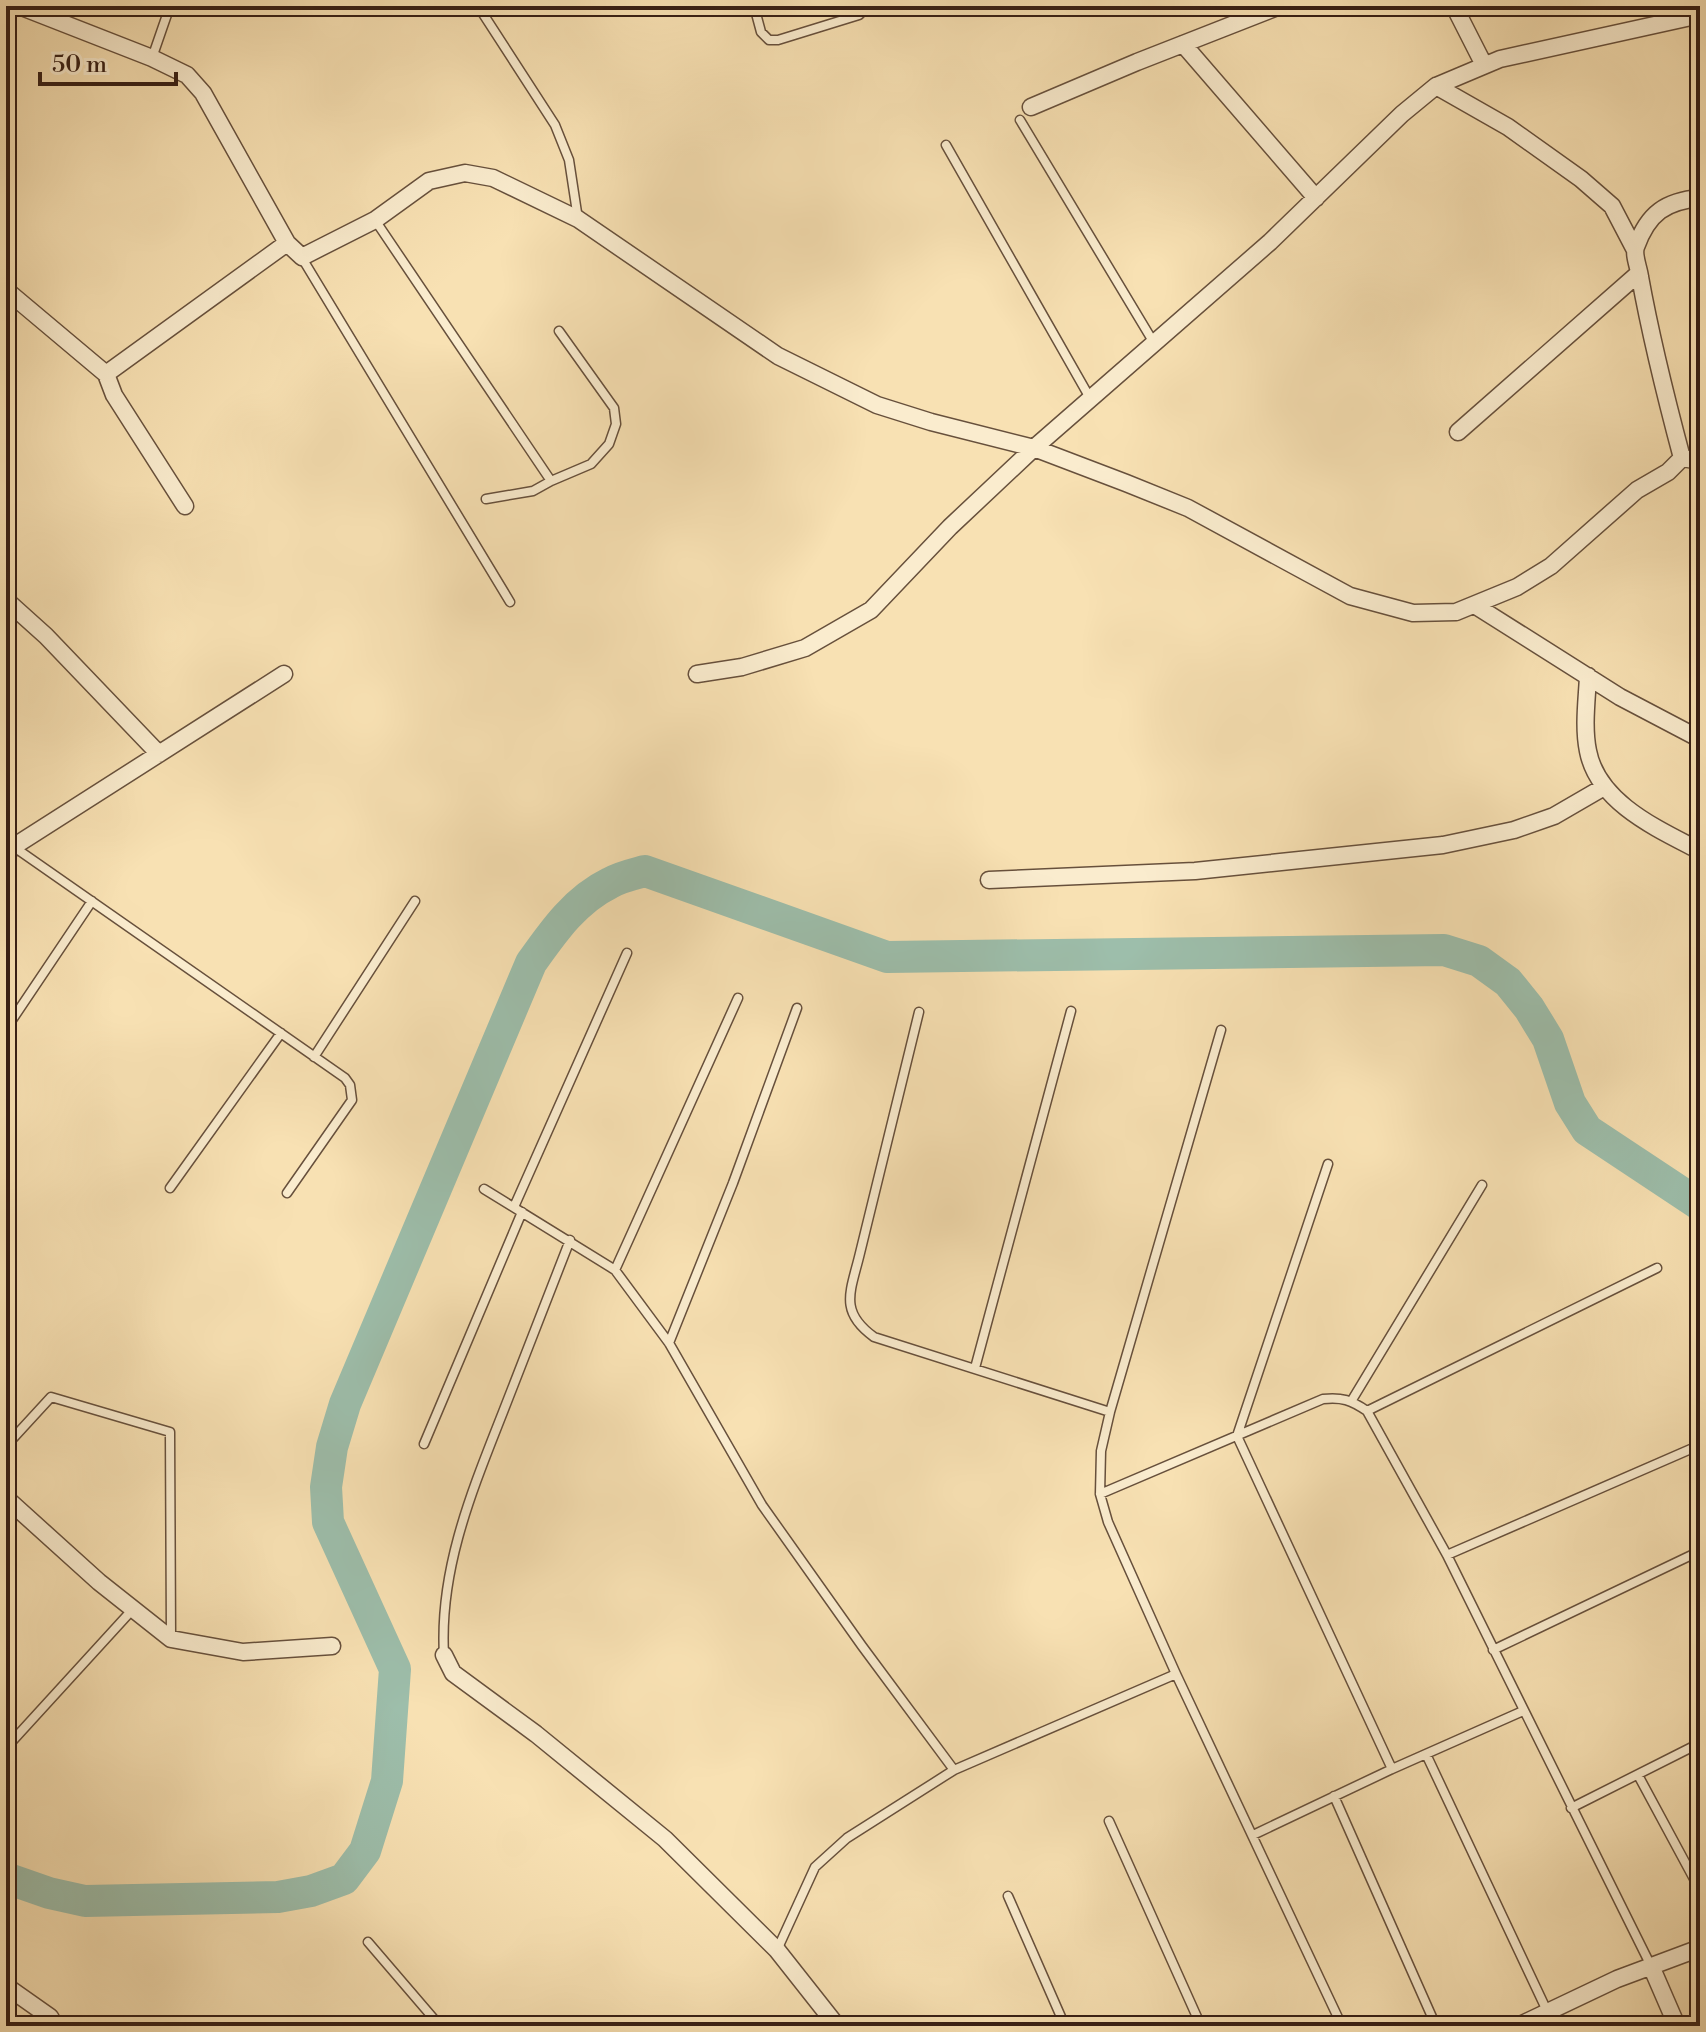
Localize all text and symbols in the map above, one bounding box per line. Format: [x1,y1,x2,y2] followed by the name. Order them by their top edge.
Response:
[40,36,176,86] scale bar
[52,50,107,80] text: 50 m

